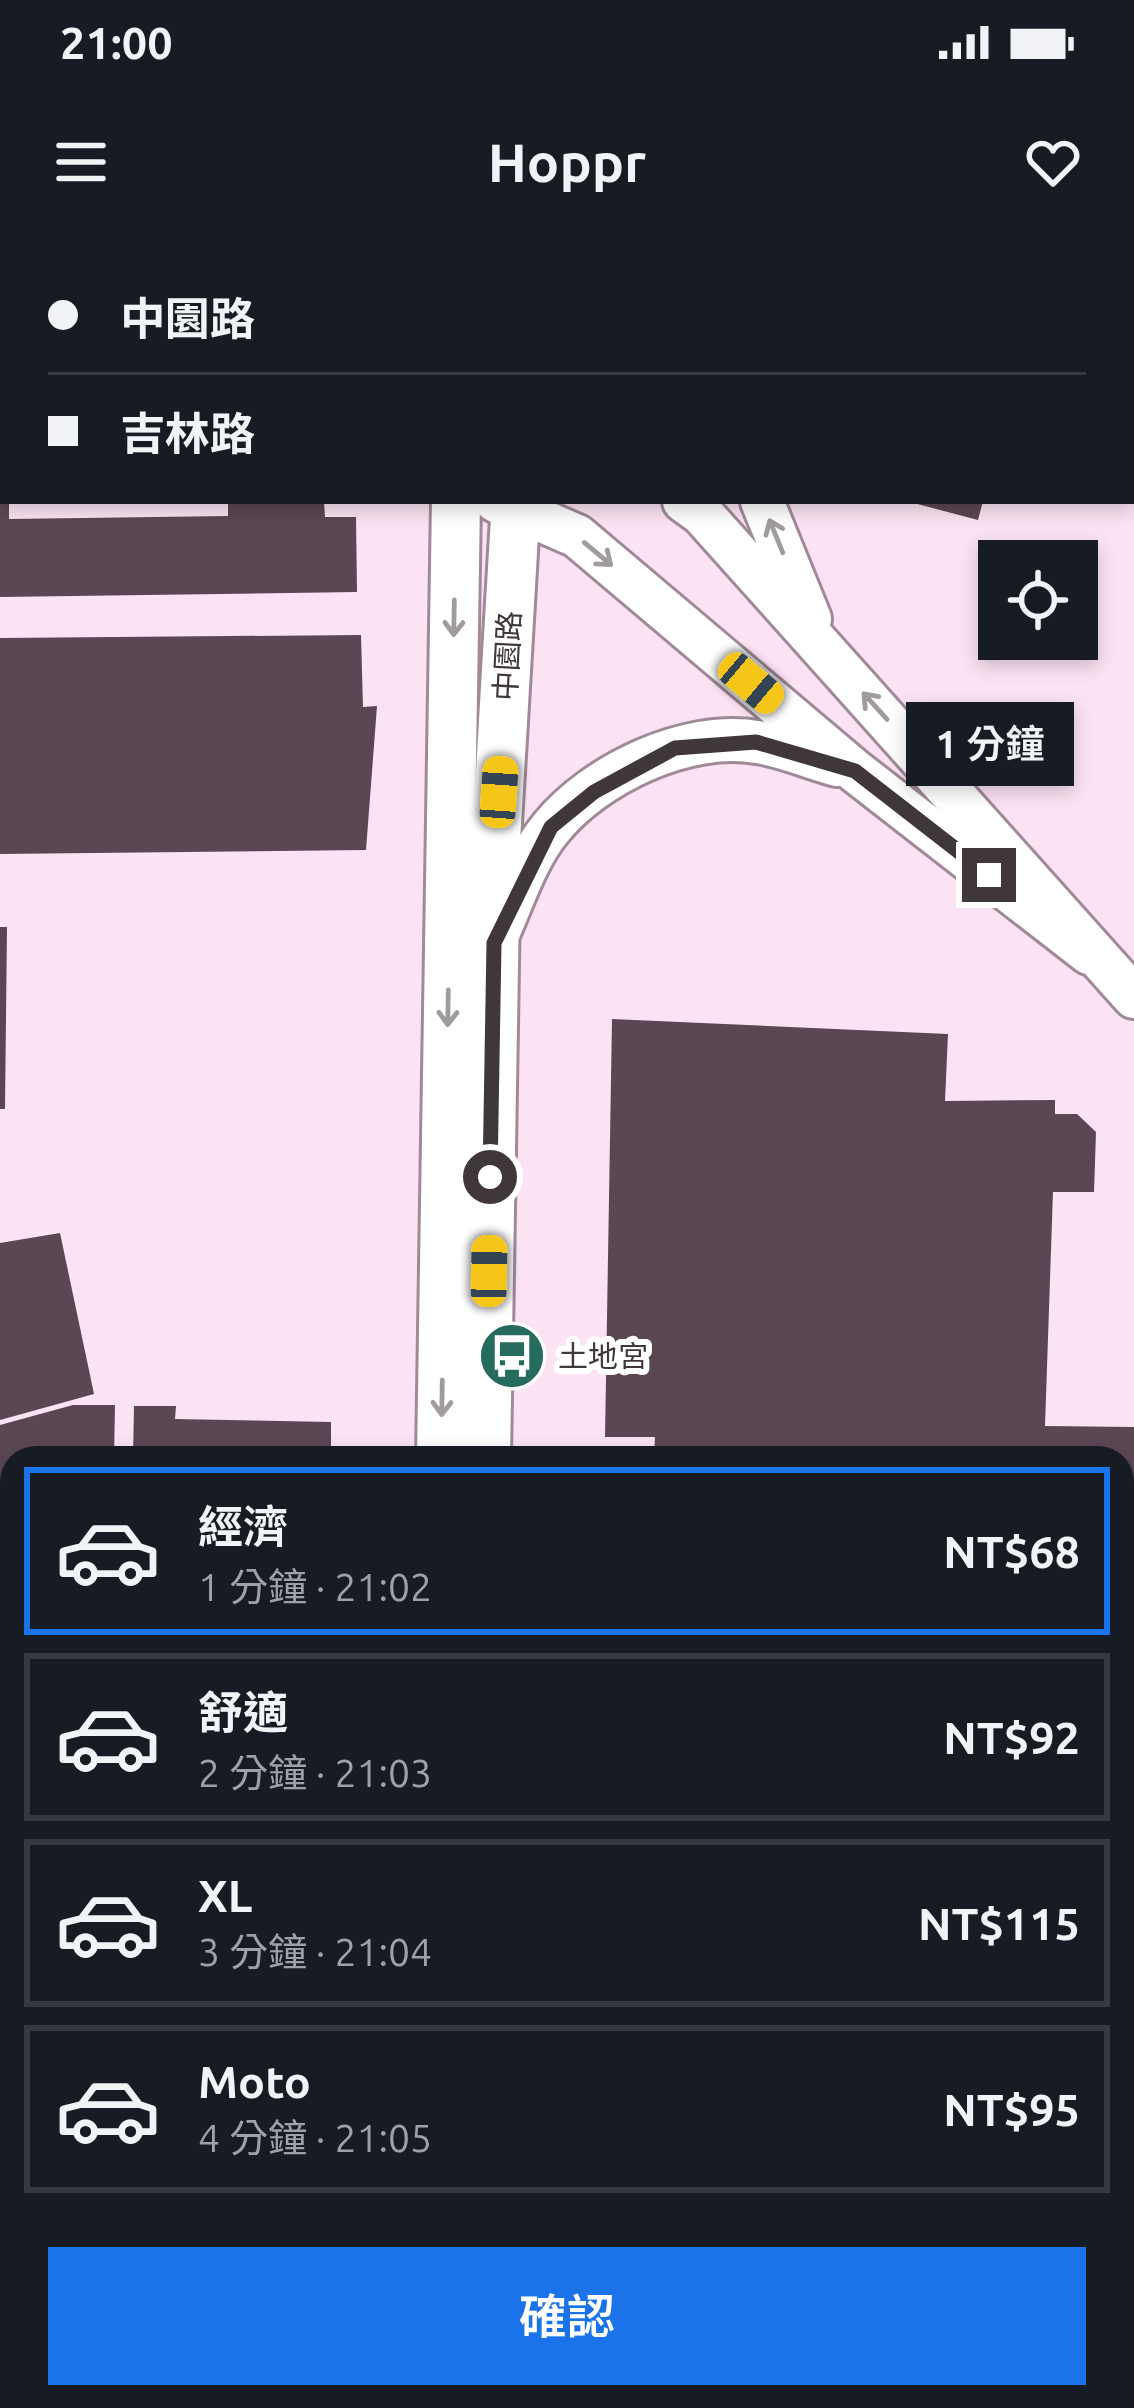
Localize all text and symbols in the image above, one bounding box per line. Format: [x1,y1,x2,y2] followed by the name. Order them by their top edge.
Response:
[60,17,173,68] text: 21:00
[48,129,114,195] icon: menu
[1020,129,1086,195] icon: heart
[488,132,646,192] text: Hoppr
[120,293,255,344] text: 中園路
[120,408,255,459] text: 吉林路
[764,518,786,555] one-way arrow
[582,540,614,566] one-way arrow
[978,540,1098,660] map controls
[978,540,1098,660] button: locate
[443,598,466,637] one-way arrow
[488,610,526,702] street label: 中園路
[712,646,790,720] car
[862,692,889,722] one-way arrow
[905,701,1073,785] callout: 1 分鐘
[935,722,1045,765] text: 1 分鐘
[479,755,519,829] car
[962,848,1016,902] route end
[437,988,459,1027] one-way arrow
[463,1150,517,1204] route start
[470,1235,508,1307] car
[477,1321,547,1391] bus stop icon: 土地宮
[558,1339,648,1373] place label: 土地宮
[431,1378,453,1417] one-way arrow
[54,1497,162,1605] icon: car
[198,1501,288,1552] text: 經濟
[943,1526,1080,1577] text: NT$68
[198,1565,432,1608] text: 1 分鐘 · 21:02
[54,1683,162,1791] icon: car
[198,1687,288,1738] text: 舒適
[943,1712,1080,1763] text: NT$92
[198,1751,432,1794] text: 2 分鐘 · 21:03
[54,1869,162,1977] icon: car
[198,1870,252,1921] text: XL
[918,1898,1080,1949] text: NT$115
[198,1930,432,1973] text: 3 分鐘 · 21:04
[54,2055,162,2163] icon: car
[198,2056,311,2107] text: Moto
[943,2084,1080,2135] text: NT$95
[198,2116,432,2159] text: 4 分鐘 · 21:05
[48,2247,1086,2385] button: 確認

